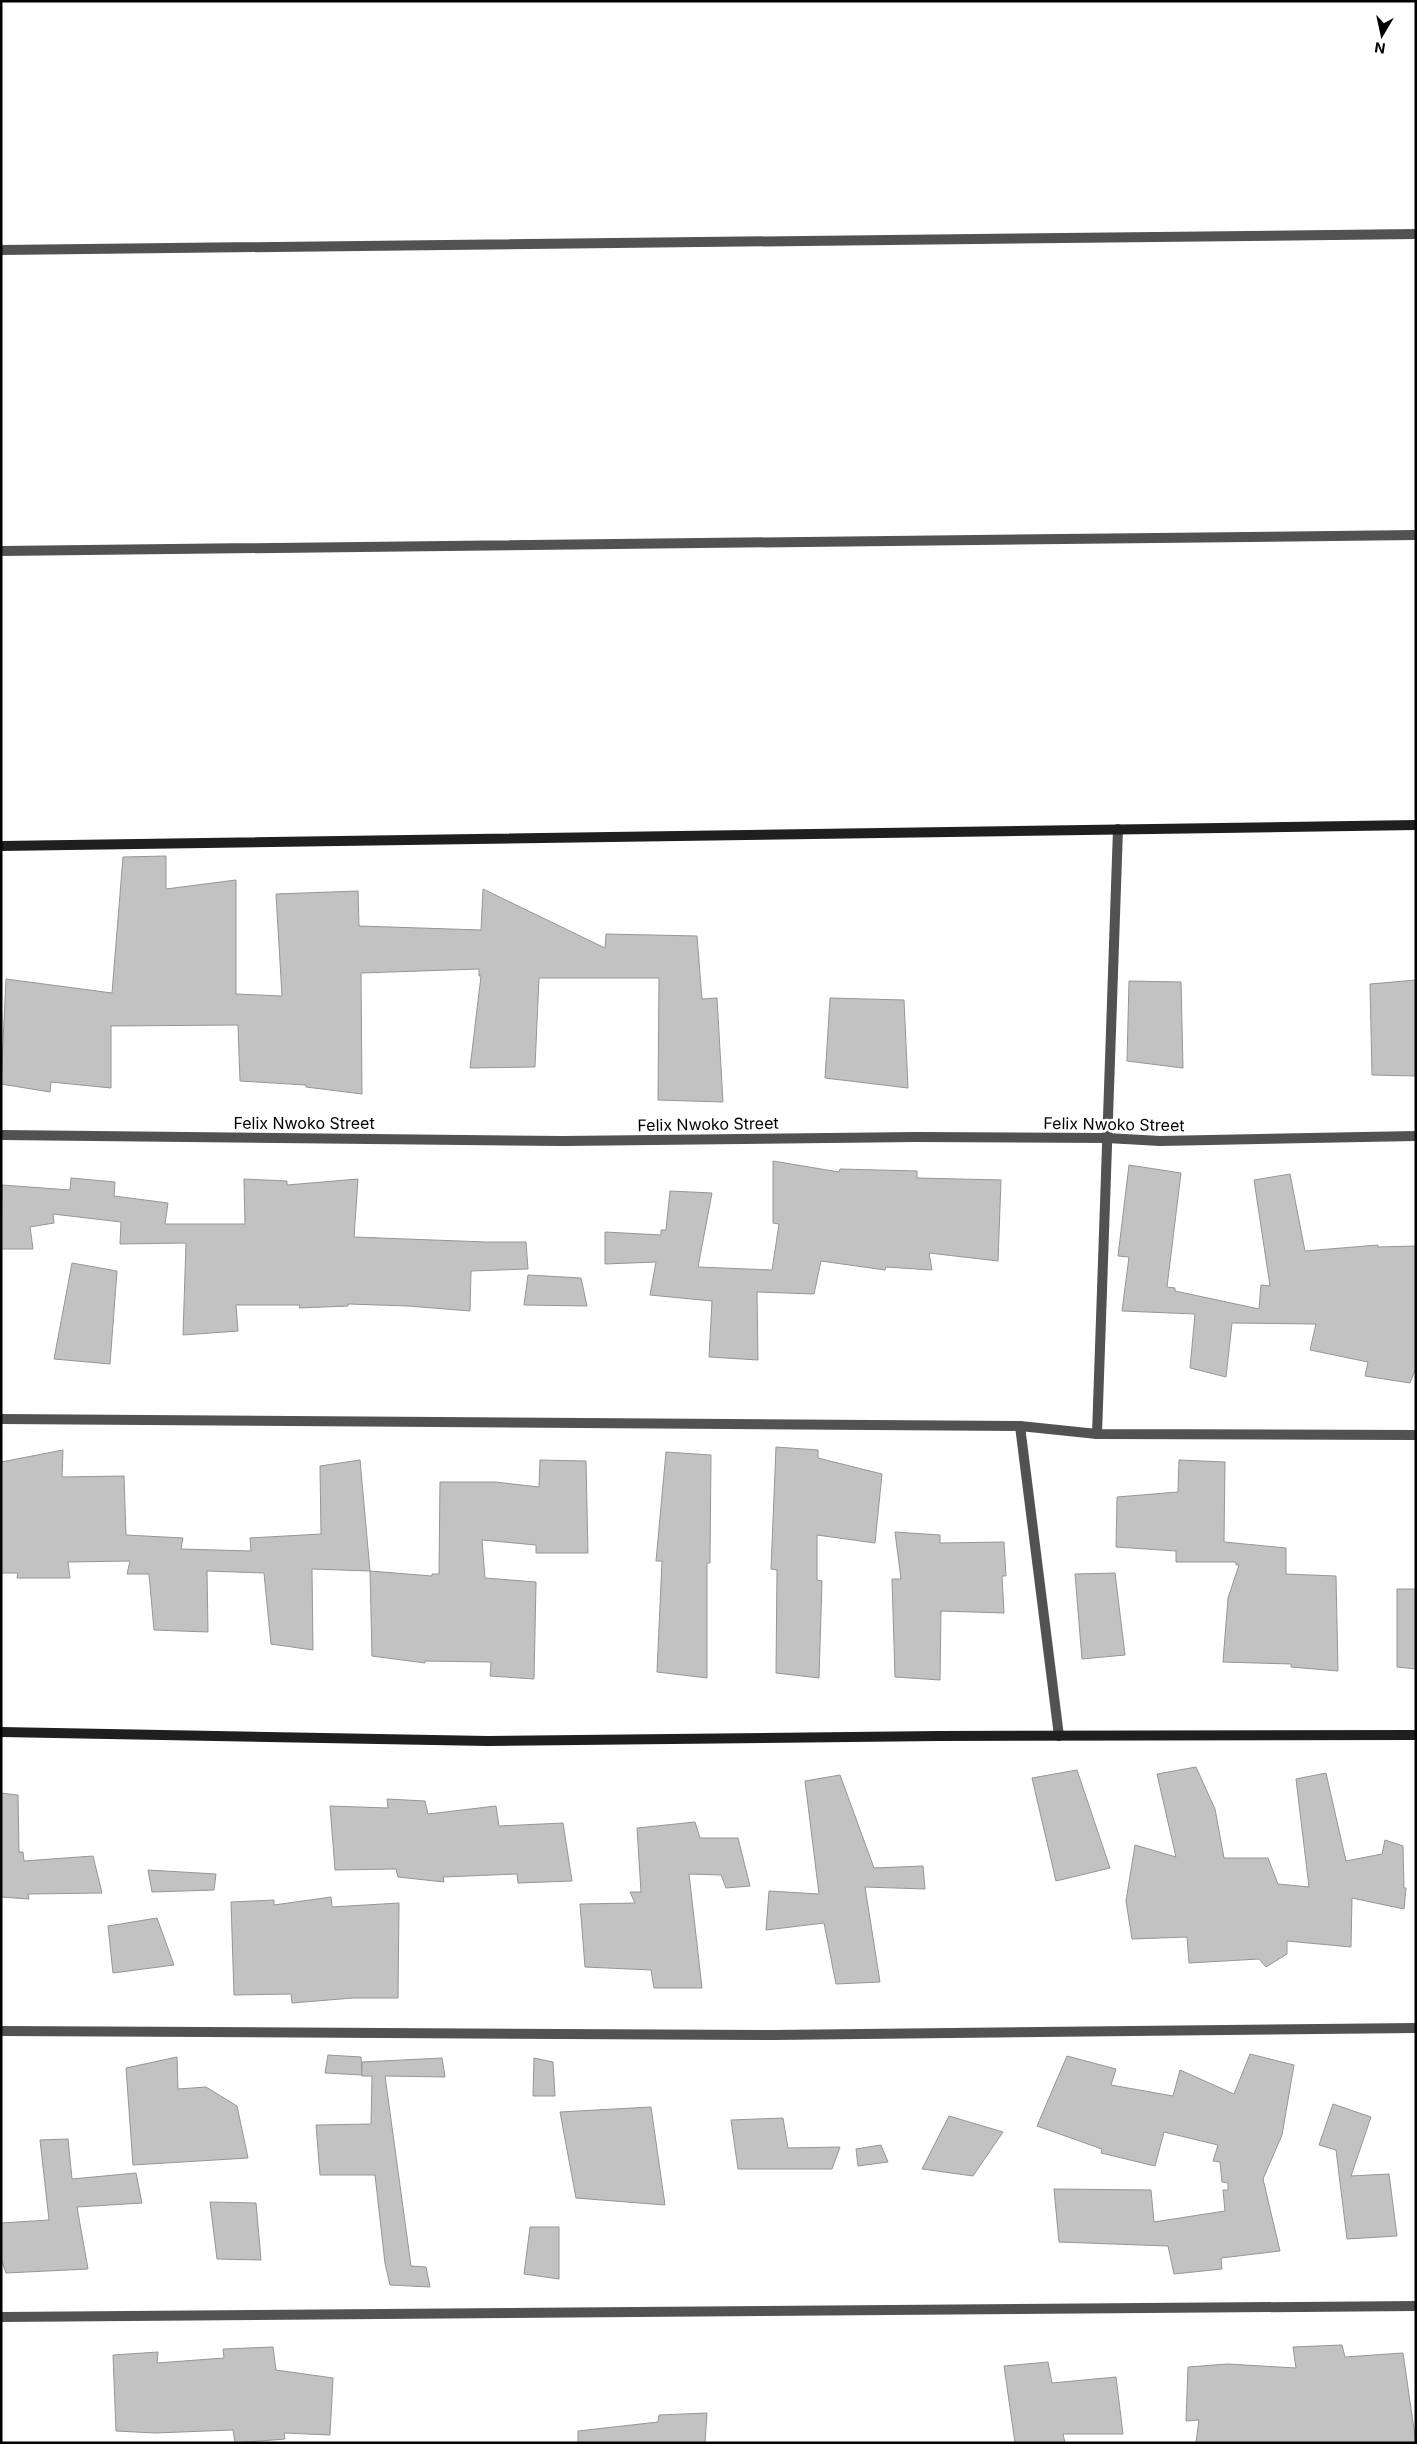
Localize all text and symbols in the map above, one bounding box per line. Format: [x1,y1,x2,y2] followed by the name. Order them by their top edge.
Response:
[1357,10,1407,60] north arrow
[1373,39,1386,58] text: N
[233,1113,375,1133] street label: Felix Nwoko Street
[637,1113,779,1135] street label: Felix Nwoko Street
[1043,1113,1185,1135] street label: Felix Nwoko Street

